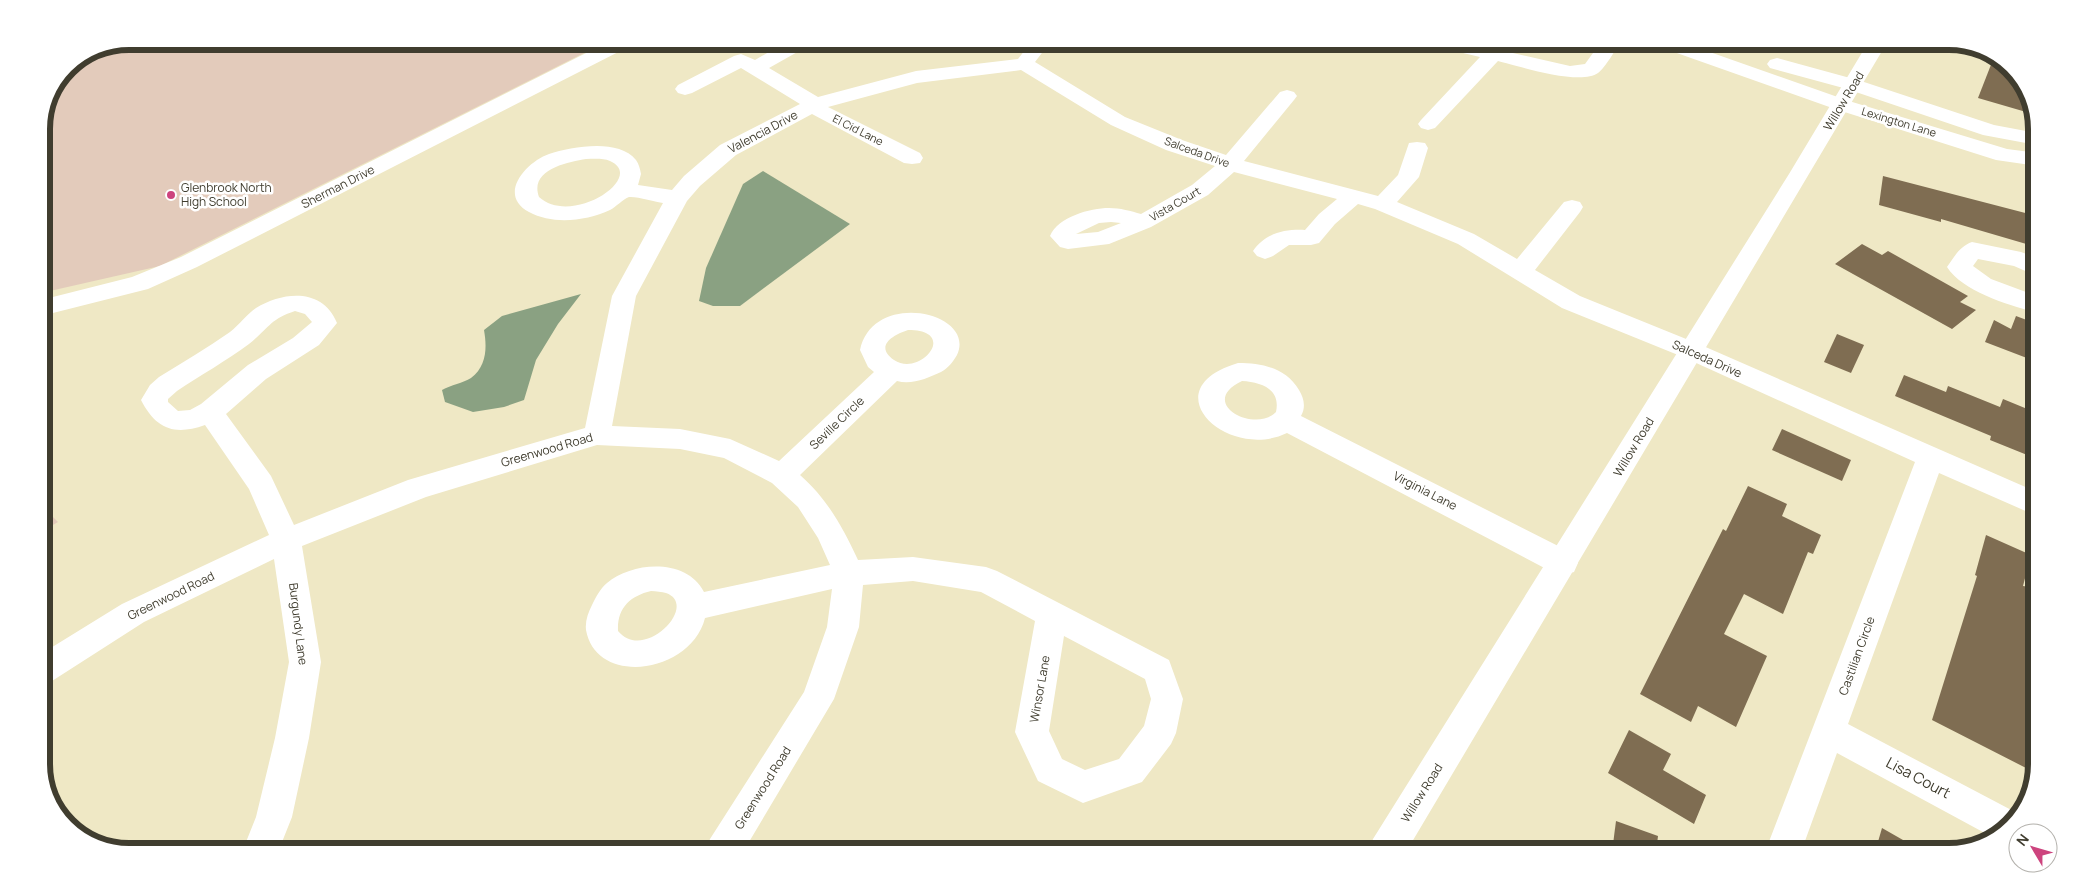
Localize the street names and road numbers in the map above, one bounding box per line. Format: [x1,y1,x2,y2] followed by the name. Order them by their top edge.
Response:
[1819,68,1868,134] street label: Willow Road
[1860,103,1939,140] street label: Lexington Lane
[725,106,801,157] street label: Valencia Drive
[830,110,887,149] street label: El Cid Lane
[1162,133,1232,170] street label: Salceda Drive
[298,161,377,212] street label: Sherman Drive
[1146,183,1203,224] street label: Vista Court
[1670,336,1745,381] street label: Salceda Drive
[806,392,868,453] street label: Seville Circle
[1609,414,1658,480] street label: Willow Road
[499,428,595,471] street label: Greenwood Road
[1390,467,1460,514] street label: Virginia Lane
[124,567,217,624] street label: Greenwood Road
[285,582,312,666] street label: Burgundy Lane
[1834,614,1879,698] street label: Castilian Circle
[1025,654,1054,724] street label: Winsor Lane
[730,743,795,832] street label: Greenwood Road
[1882,752,1954,803] street label: Lisa Court
[1397,760,1446,825] street label: Willow Road

